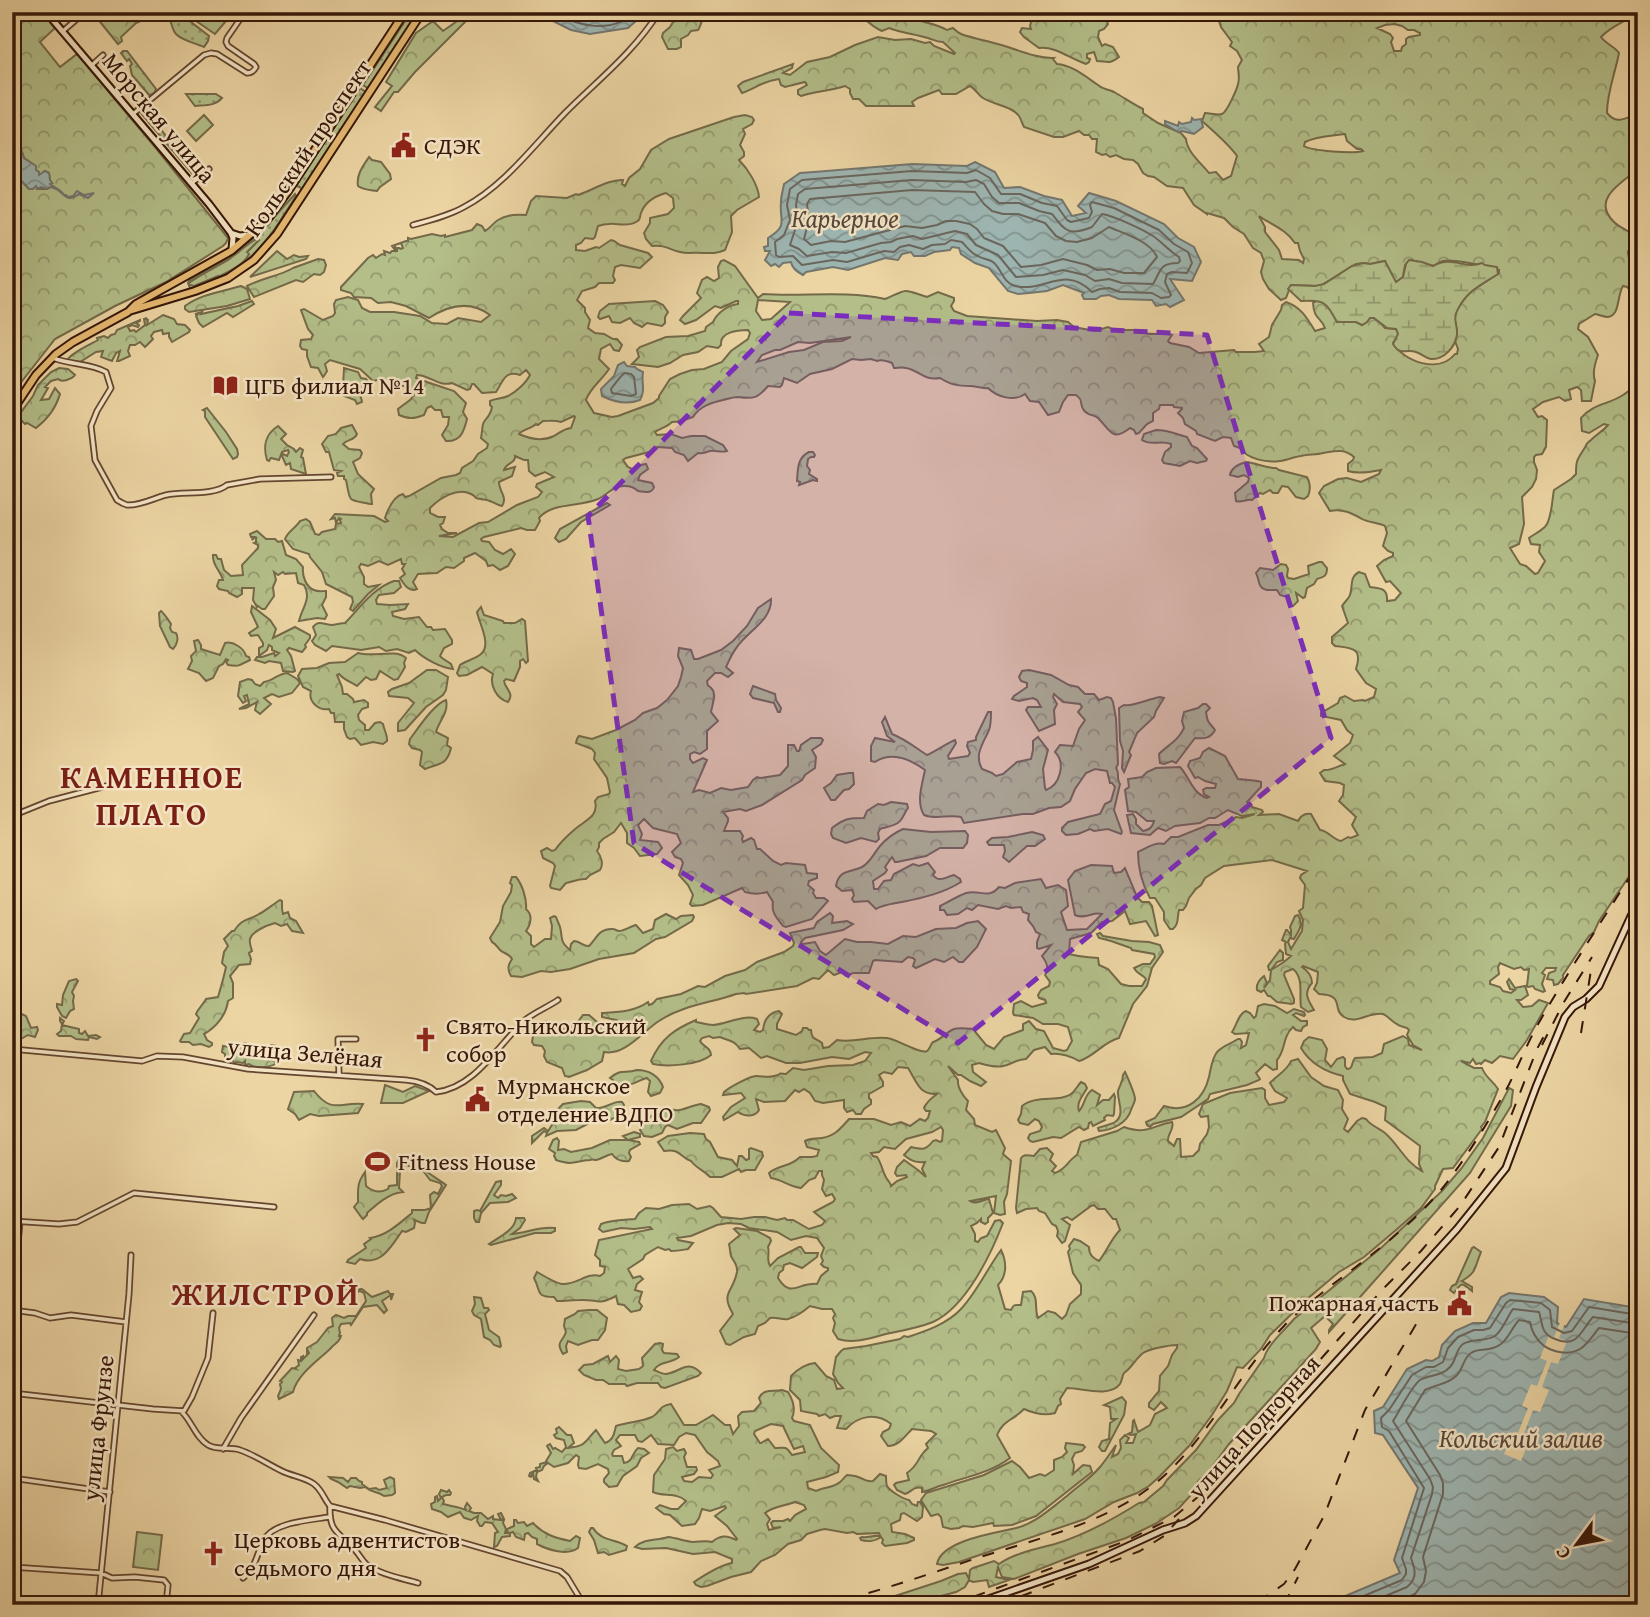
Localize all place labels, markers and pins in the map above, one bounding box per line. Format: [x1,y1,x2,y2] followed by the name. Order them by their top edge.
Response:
[424,128,481,163] place label: СДЭК
[390,132,418,160] public building icon: СДЭК
[245,368,425,403] place label: ЦГБ филиал №14
[211,372,239,400] library icon: ЦГБ филиал №14
[446,1008,646,1071] place label: Свято-Никольский собор
[412,1026,440,1054] church icon: Свято-Никольский собор
[497,1068,673,1131] place label: Мурманское отделение ВДПО
[463,1086,491,1114] public building icon: Мурманское отделение ВДПО
[398,1144,536,1179] place label: Fitness House
[364,1148,392,1176] sports icon: Fitness House
[1269,1285,1439,1320] place label: Пожарная часть
[1445,1289,1473,1317] public building icon: Пожарная часть
[234,1522,460,1585] place label: Церковь адвентистов седьмого дня
[200,1540,228,1568] church icon: Церковь адвентистов седьмого дня

